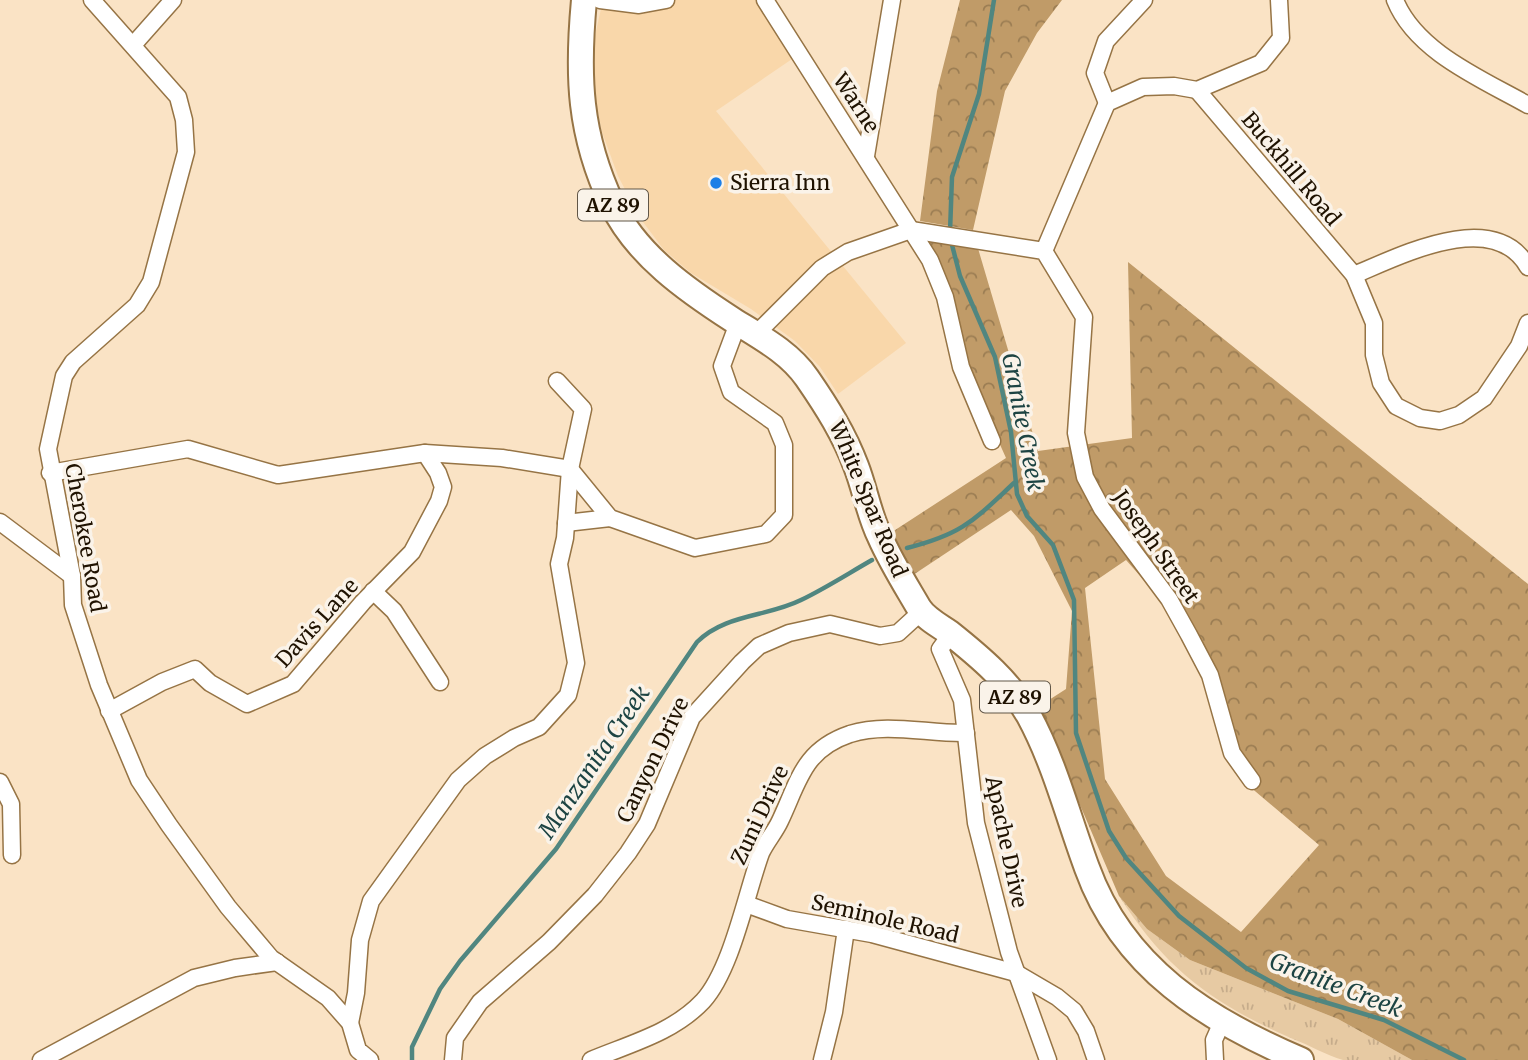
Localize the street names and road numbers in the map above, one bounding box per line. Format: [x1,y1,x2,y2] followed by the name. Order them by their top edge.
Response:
[827,67,886,138] street label: Warne
[1236,106,1347,231] street label: Buckhill Road
[578,190,648,220] road number: AZ 89
[823,416,914,581] street label: White Spar Road
[59,461,112,615] street label: Cherokee Road
[1107,484,1205,609] street label: Joseph Street
[270,572,364,673] street label: Davis Lane
[980,682,1050,712] road number: AZ 89
[611,693,695,827] street label: Canyon Drive
[725,761,794,869] street label: Zuni Drive
[979,773,1034,910] street label: Apache Drive
[809,888,962,949] street label: Seminole Road

